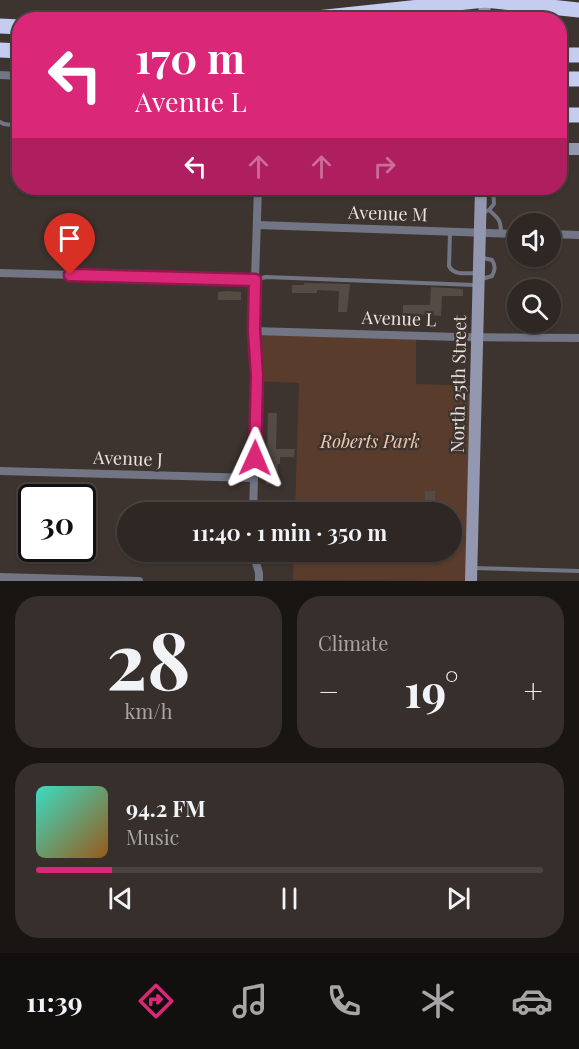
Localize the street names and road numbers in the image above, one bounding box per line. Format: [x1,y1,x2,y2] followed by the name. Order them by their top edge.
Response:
[347,200,428,226] street label: Avenue M
[360,305,437,331] street label: Avenue L
[445,314,471,453] street label: North 25th Street
[92,445,163,471] street label: Avenue J

